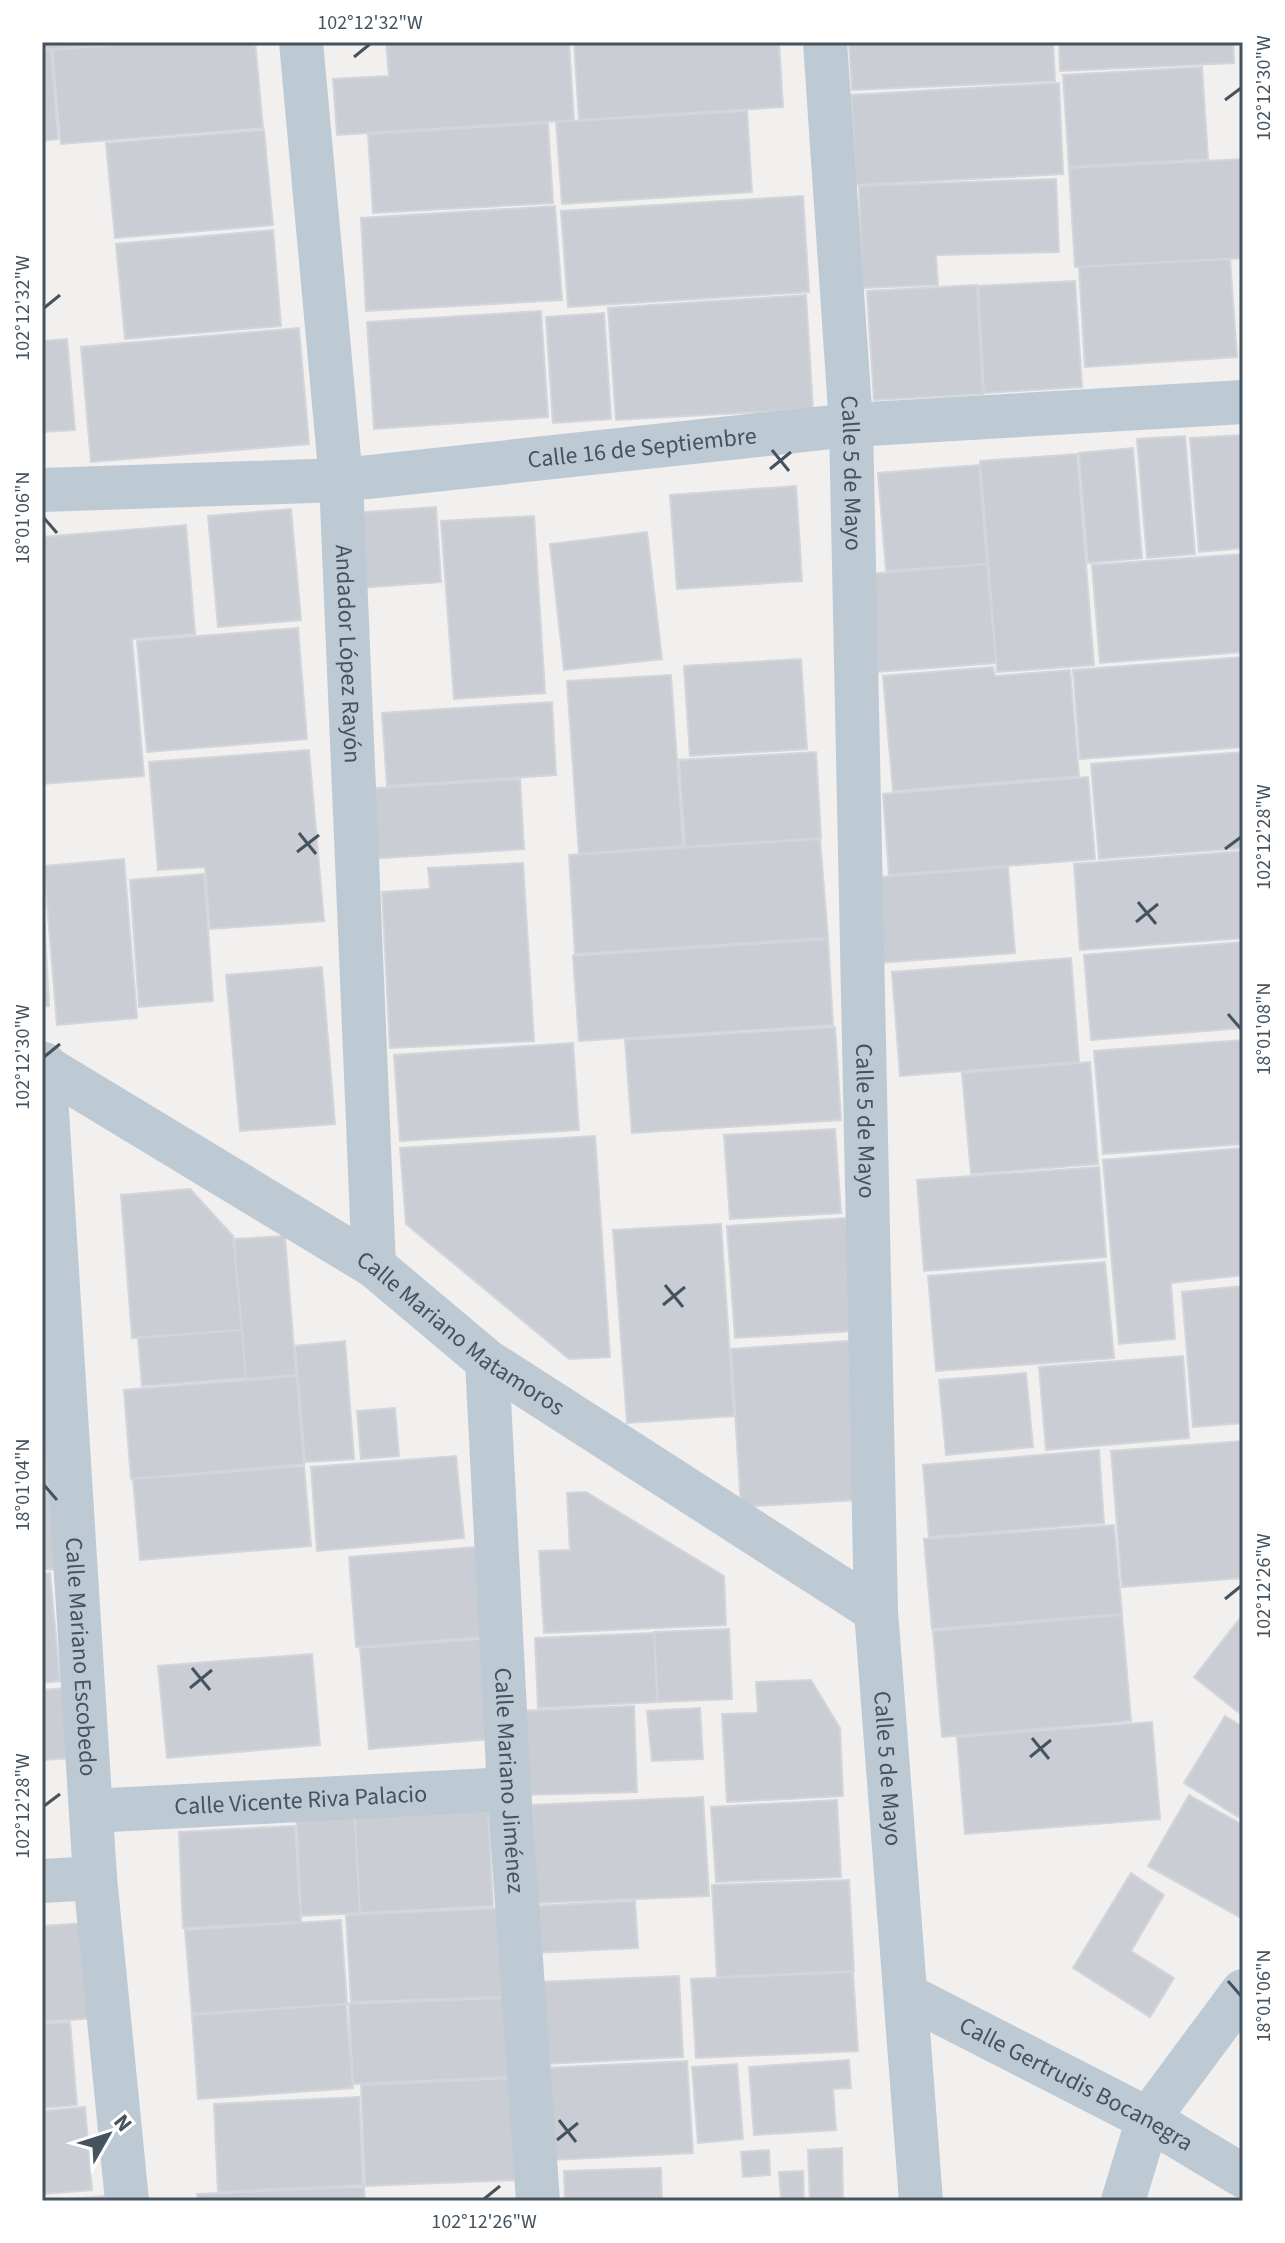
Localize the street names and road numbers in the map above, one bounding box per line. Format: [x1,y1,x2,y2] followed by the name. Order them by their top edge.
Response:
[832,394,871,551] street label: Calle 5 de Mayo
[526,418,758,477] street label: Calle 16 de Septiembre
[326,544,370,764] street label: Andador López Rayón
[847,1043,885,1199] street label: Calle 5 de Mayo
[350,1242,572,1424] street label: Calle Mariano Matamoros
[56,1536,106,1777] street label: Calle Mariano Escobedo
[485,1667,534,1894] street label: Calle Mariano Jiménez
[865,1690,911,1847] street label: Calle 5 de Mayo
[173,1776,428,1824] street label: Calle Vicente Riva Palacio
[953,2008,1200,2160] street label: Calle Gertrudis Bocanegra

